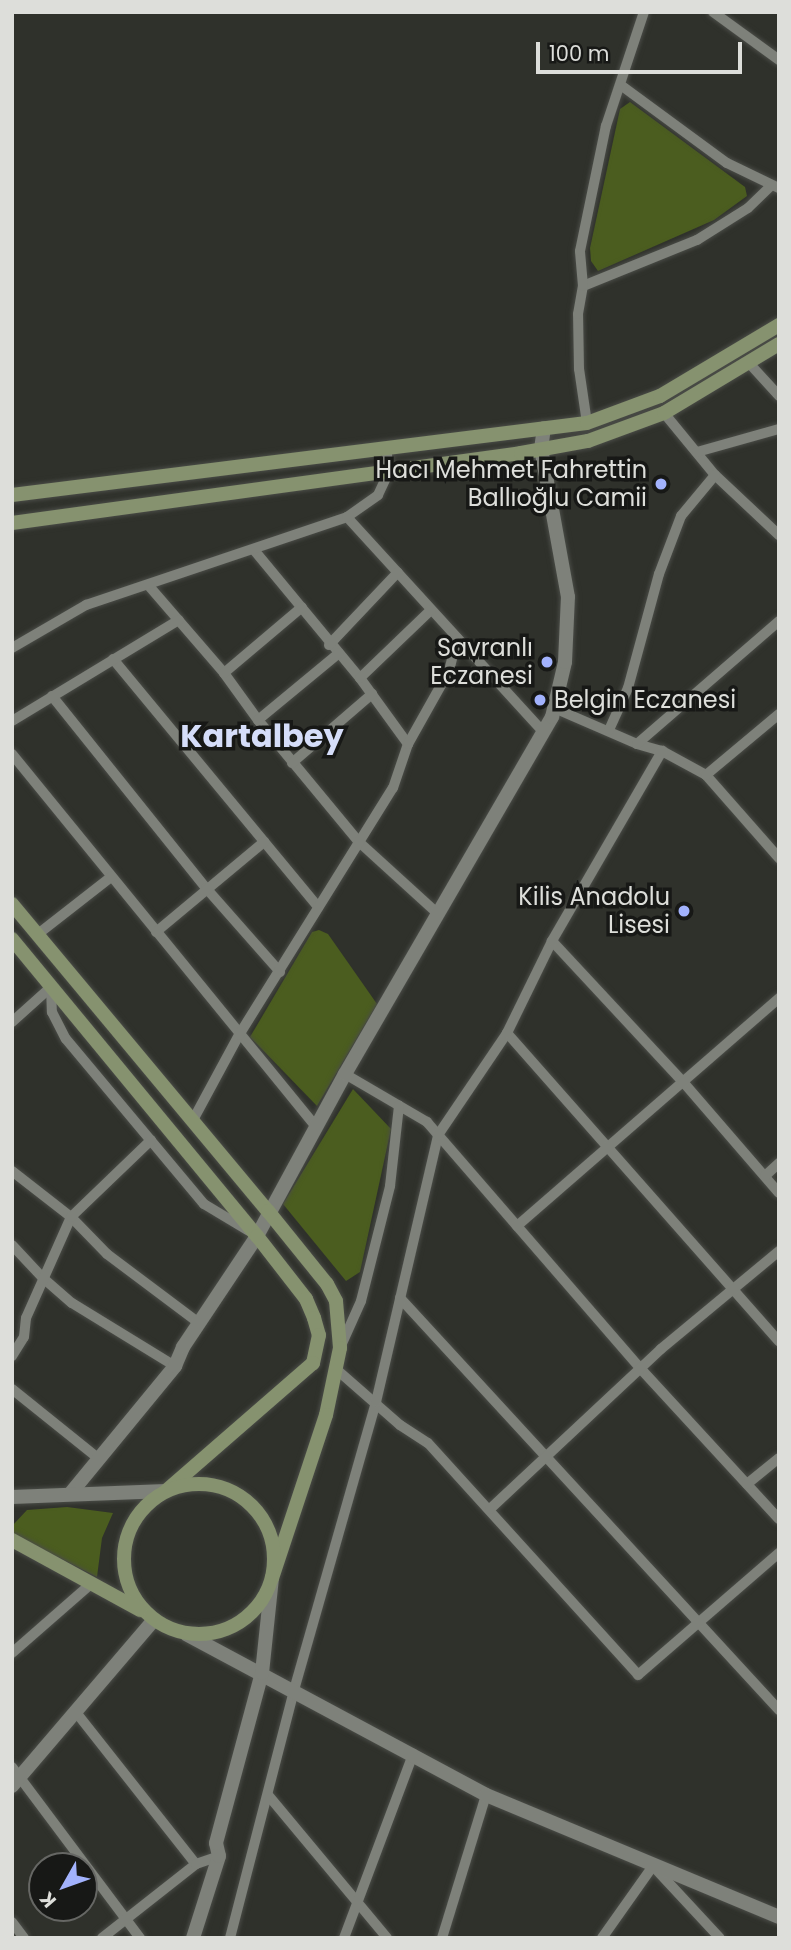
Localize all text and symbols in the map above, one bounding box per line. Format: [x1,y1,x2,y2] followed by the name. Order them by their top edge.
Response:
[539,28,746,72] scale bar
[549,39,609,68] text: 100 m
[375,456,647,512] place label: Hacı Mehmet Fahrettin Ballıoğlu Camii
[653,476,669,492] marker: Hacı Mehmet Fahrettin Ballıoğlu Camii
[430,634,533,690] place label: Savranlı Eczanesi
[539,654,555,670] marker: Savranlı Eczanesi
[554,686,736,714] place label: Belgin Eczanesi
[532,692,548,708] marker: Belgin Eczanesi
[180,717,344,755] district label: Kartalbey
[518,883,670,939] place label: Kilis Anadolu Lisesi
[676,903,692,919] marker: Kilis Anadolu Lisesi
[28,1852,98,1922] north arrow
[33,1886,63,1913] text: K

